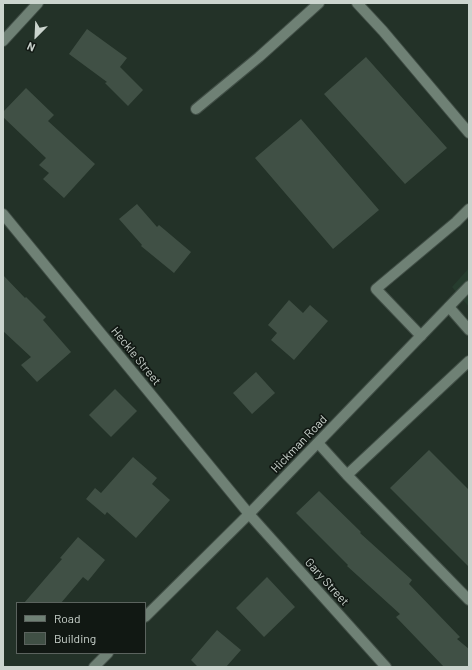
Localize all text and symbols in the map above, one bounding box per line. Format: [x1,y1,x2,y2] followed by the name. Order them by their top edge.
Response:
[16,16,56,56] north arrow
[25,40,37,55] text: N
[108,324,164,388] street label: Heckle Street
[268,412,330,476] street label: Hickman Road
[302,555,352,609] street label: Gary Street
[16,602,146,654] legend
[54,611,81,625] text: Road
[54,631,96,645] text: Building

